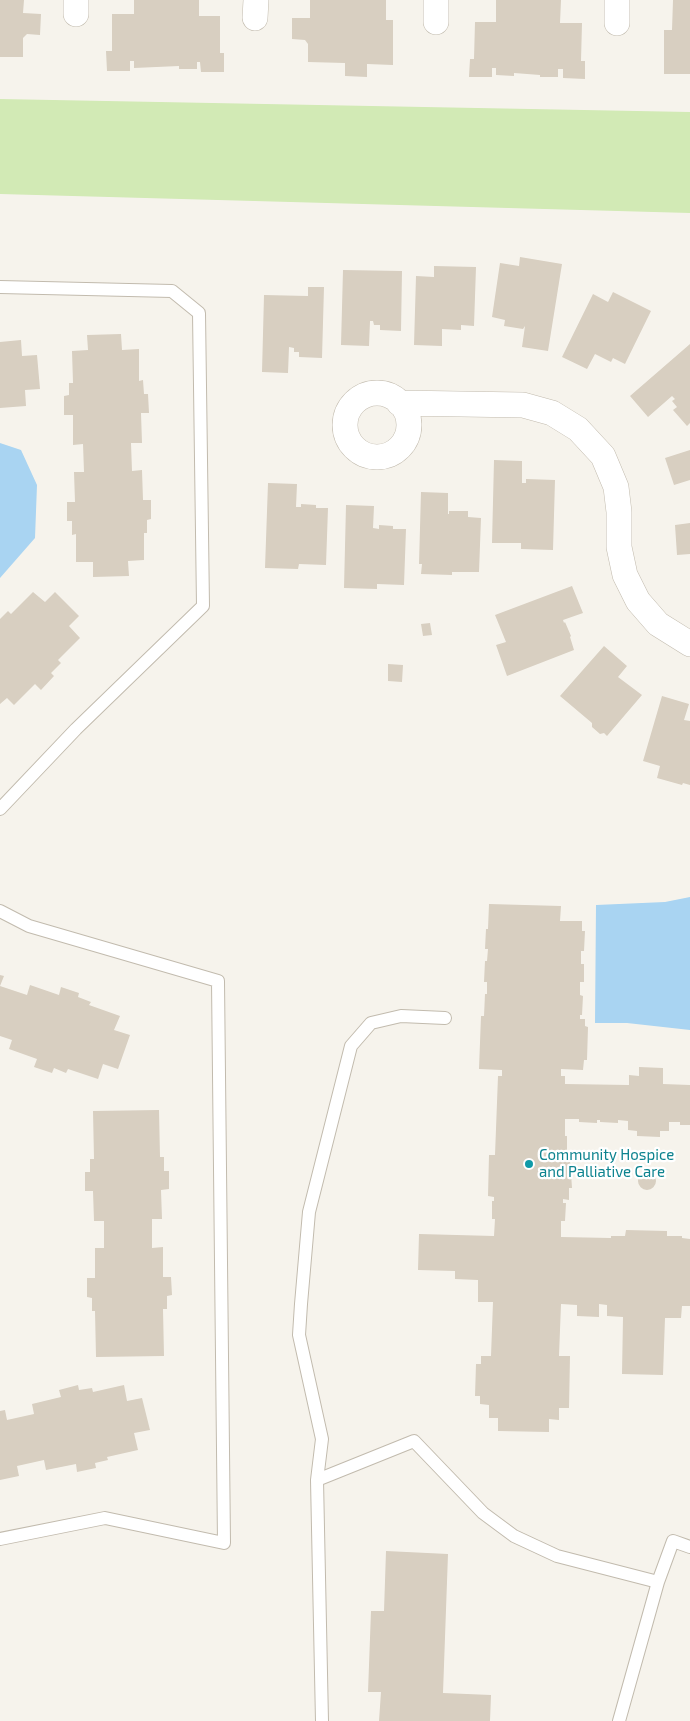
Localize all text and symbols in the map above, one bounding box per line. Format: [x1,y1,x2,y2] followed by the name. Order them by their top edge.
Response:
[539,1146,674,1181] place label: Community Hospice and Palliative Care
[523,1158,535,1170] marker: Community Hospice and Palliative Care

